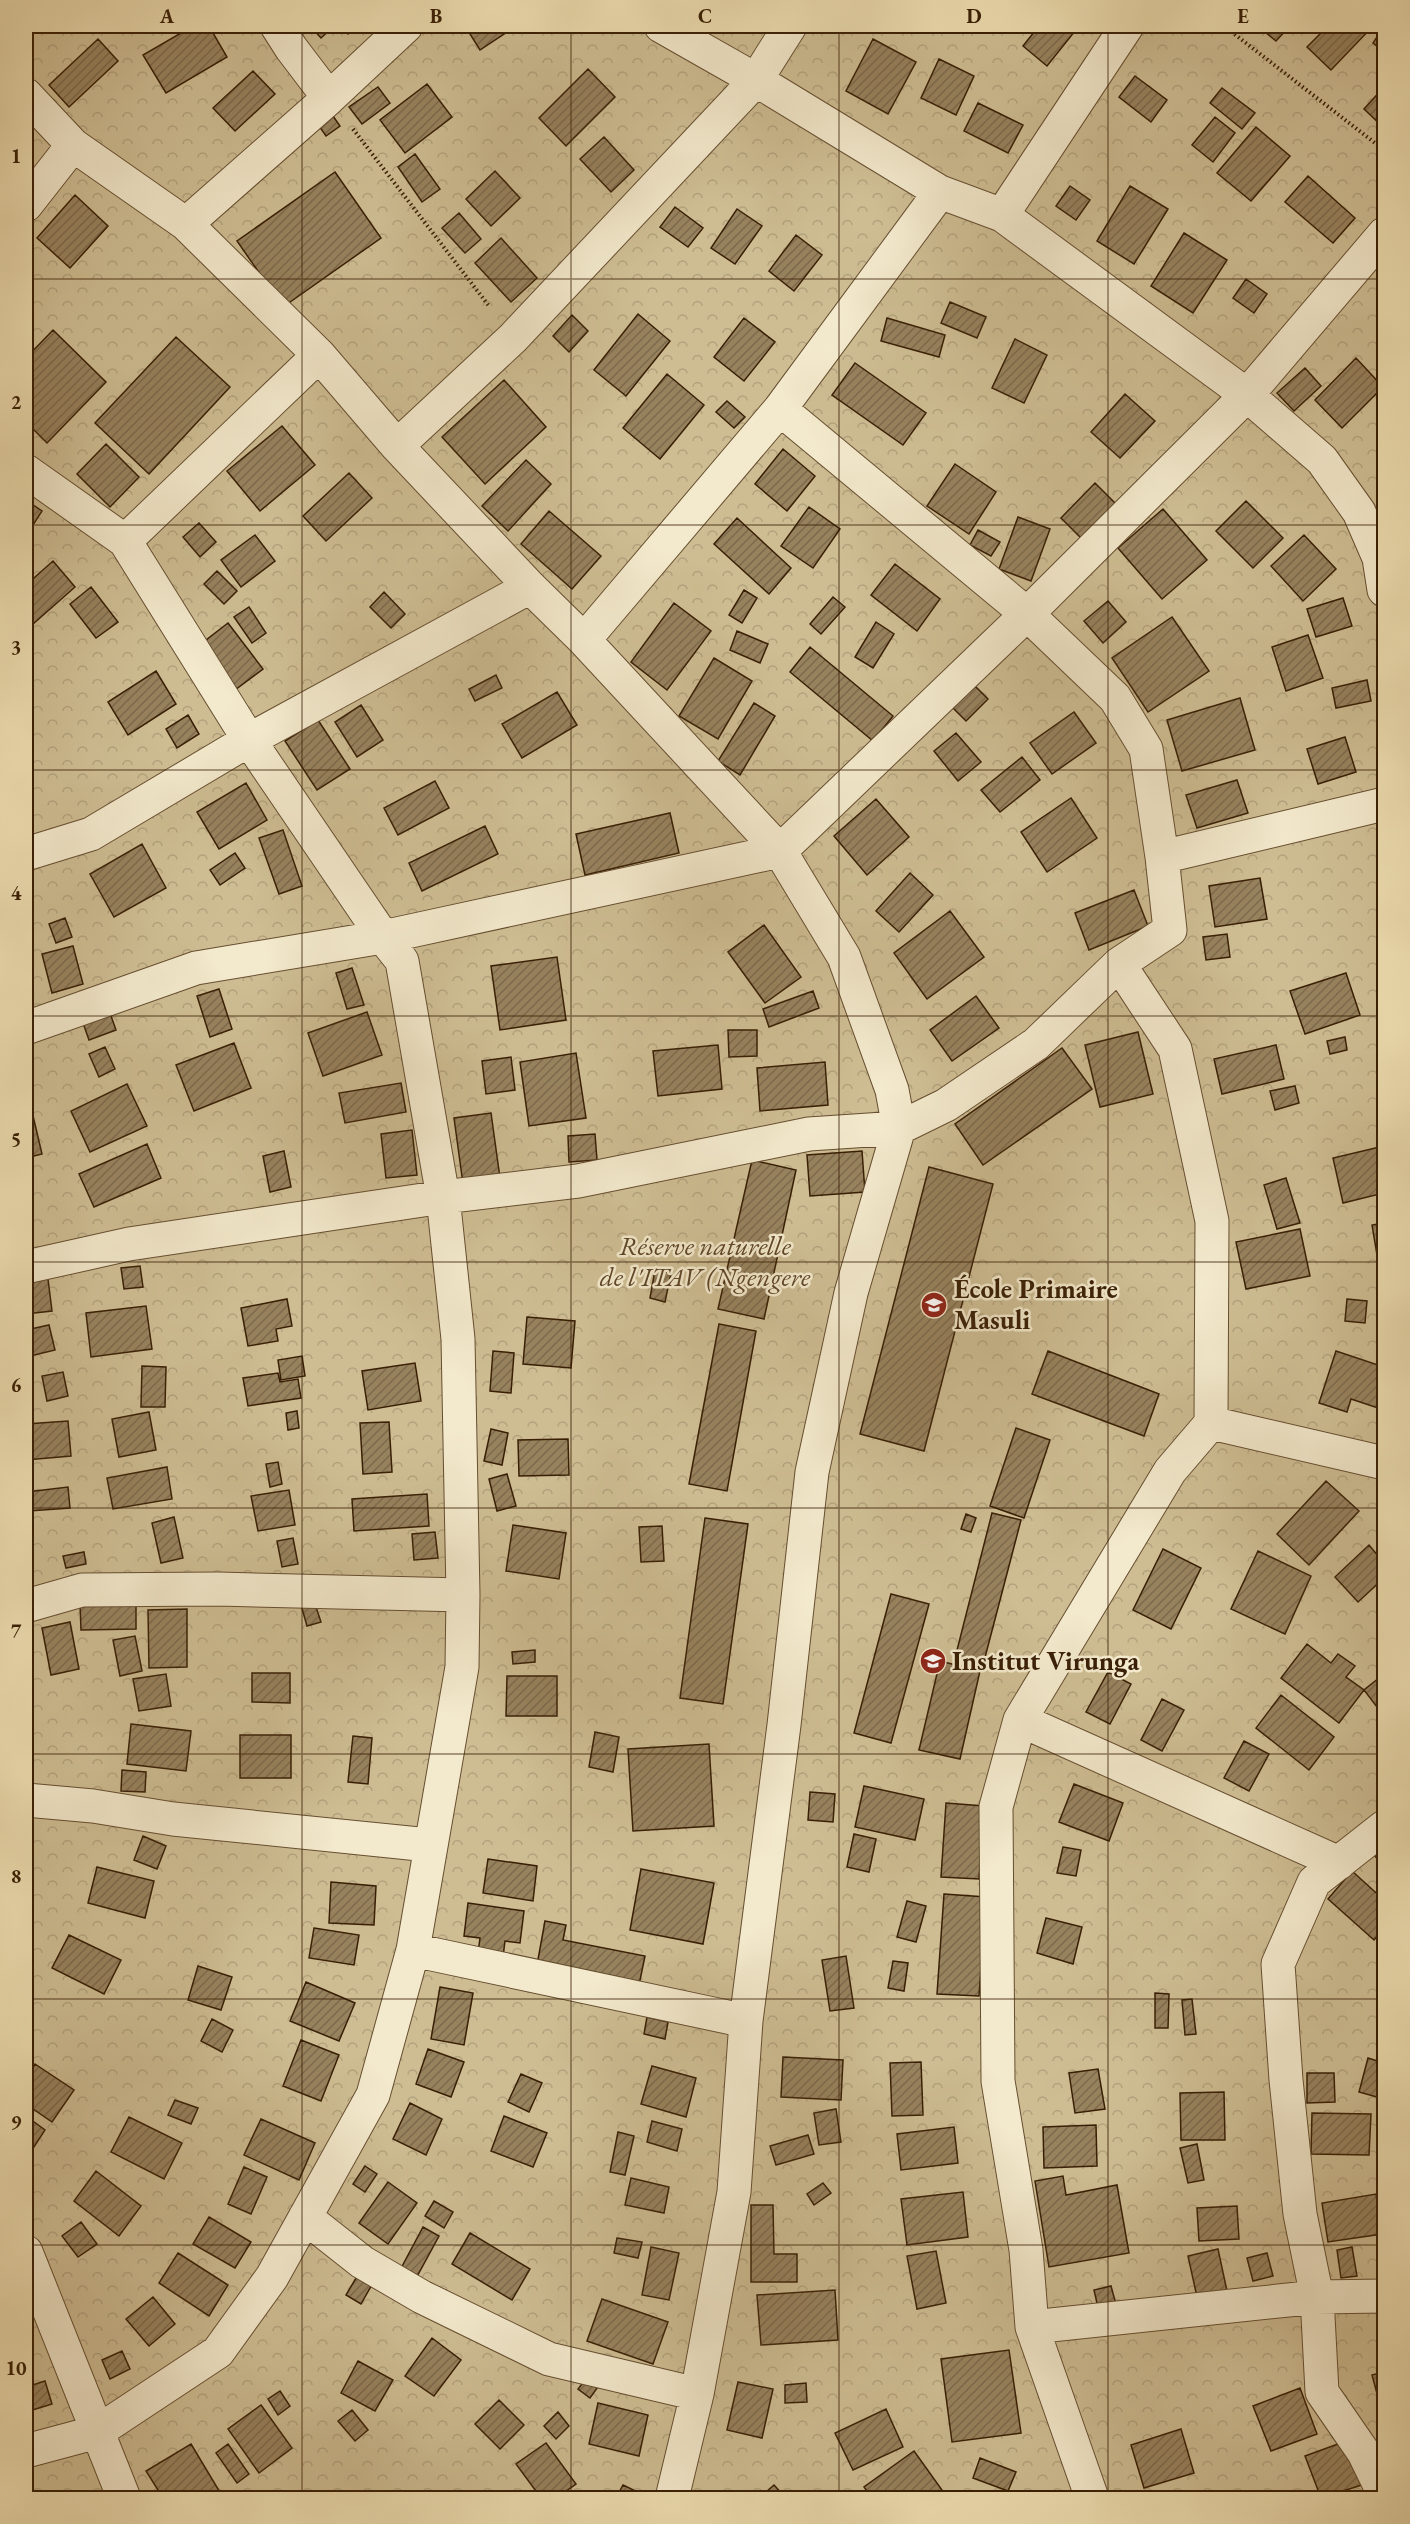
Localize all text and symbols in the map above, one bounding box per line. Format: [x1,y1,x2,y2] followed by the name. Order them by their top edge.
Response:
[159,3,175,29] text: A
[430,3,442,29] text: B
[698,3,712,29] text: C
[966,3,982,29] text: D
[1237,3,1249,29] text: E
[11,143,21,169] text: 1
[11,389,22,415] text: 2
[11,634,21,660] text: 3
[11,880,22,906] text: 4
[11,1126,21,1152] text: 5
[600,1228,811,1294] park label: Réserve naturelle de l'ITAV (Ngengere
[954,1271,1118,1337] place label: École Primaire Masuli
[919,1290,949,1320] school or university icon: École Primaire Masuli
[11,1372,22,1398] text: 6
[11,1618,22,1644] text: 7
[952,1643,1140,1678] place label: Institut Virunga
[918,1646,948,1676] school or university icon: Institut Virunga
[11,1863,21,1889] text: 8
[11,2109,22,2135] text: 9
[5,2355,27,2381] text: 10

